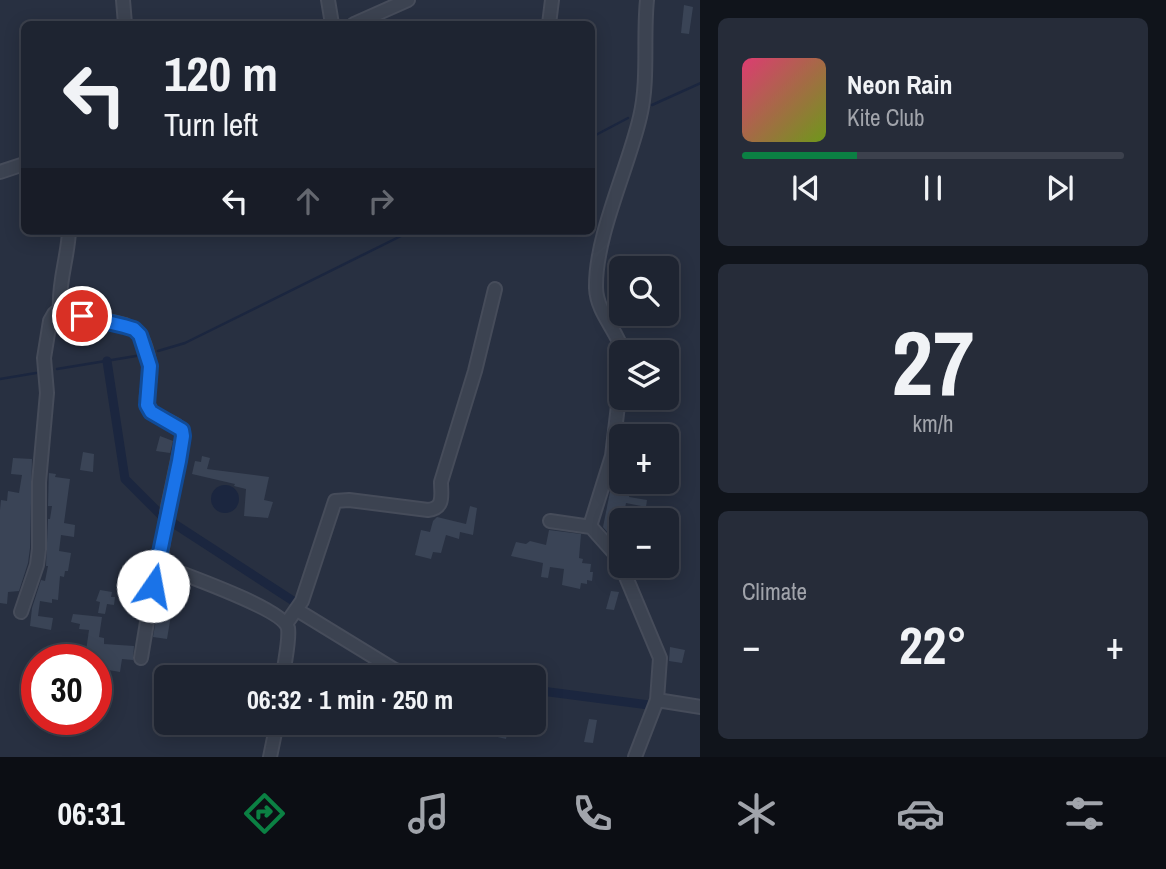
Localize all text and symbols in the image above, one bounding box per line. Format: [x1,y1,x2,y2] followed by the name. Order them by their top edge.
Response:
[164,40,278,106] text: 120 m
[49,49,140,140] icon: left
[847,67,952,102] text: Neon Rain
[847,102,925,133] text: Kite Club
[164,103,258,146] text: Turn left
[787,169,825,207] icon: previous
[914,169,952,207] icon: pause
[1041,169,1079,207] icon: next
[216,182,254,220] icon: left
[289,182,327,220] icon: ahead
[362,182,400,220] icon: right
[609,256,679,578] map controls
[609,256,679,326] button: search
[52,286,112,346] pin
[63,297,101,335] icon: arrive
[892,301,975,423] text: 27
[609,340,679,410] button: layers
[913,408,953,439] text: km/h
[609,424,679,494] button: +
[609,508,679,578] button: −
[116,549,190,623] position arrow
[742,576,807,607] text: Climate
[899,610,967,680] text: 22°
[742,620,760,671] text: −
[1106,620,1124,671] text: +
[21,644,112,735] speed limit sign: 30
[247,682,453,717] text: 06:32 · 1 min · 250 m
[240,789,289,838] icon: directions
[404,789,453,838] icon: music
[568,789,617,838] icon: phone
[732,789,781,838] icon: climate
[896,789,945,838] icon: car
[1060,789,1109,838] icon: filters
[57,792,125,835] text: 06:31

